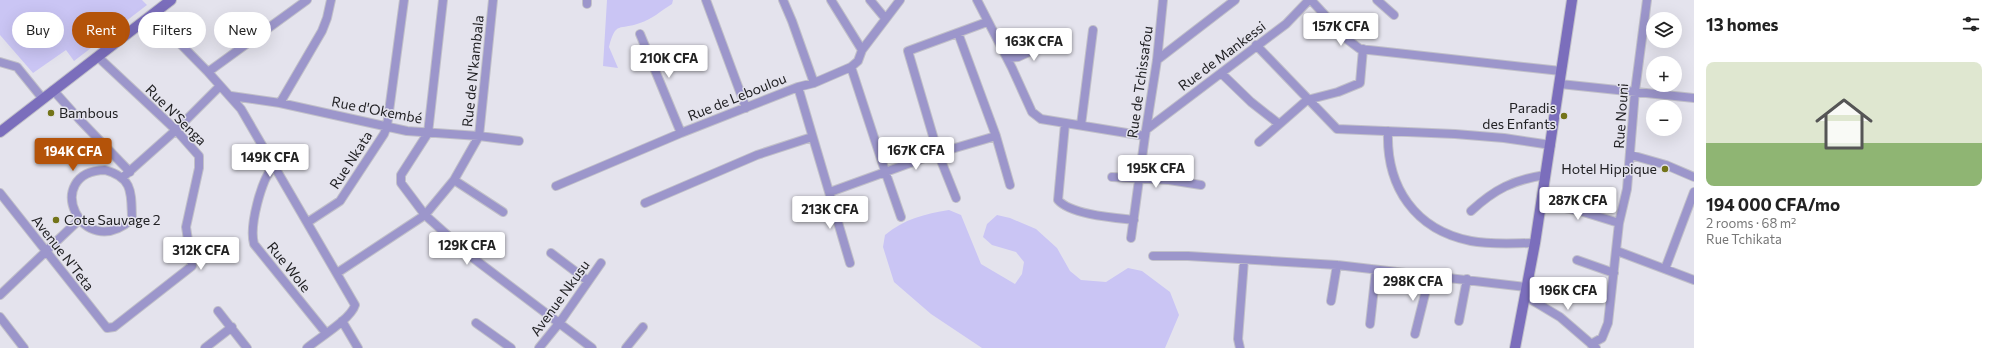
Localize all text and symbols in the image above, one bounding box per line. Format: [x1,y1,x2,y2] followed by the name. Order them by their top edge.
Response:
[12,12,64,48] chip: Buy
[72,12,130,48] chip: Rent
[138,12,206,48] chip: Filters
[214,12,271,48] chip: New
[1646,12,1682,136] map controls
[1646,12,1682,48] button: layers
[1300,13,1382,47] pin: 157K CFA
[1960,13,1982,35] icon: filters
[458,14,487,128] street label: Rue de N'kambala
[1706,14,1779,35] text: 13 homes
[1175,17,1269,94] street label: Rue de Mankessi
[1312,18,1370,34] text: 157K CFA
[1123,25,1156,139] street label: Rue de Tchissafou
[993,28,1075,62] pin: 163K CFA
[1005,33,1063,49] text: 163K CFA
[628,45,710,79] pin: 210K CFA
[640,50,698,66] text: 210K CFA
[1646,56,1682,92] button: +
[685,69,789,124] street label: Rue de Leboulou
[142,81,210,149] street label: Rue N'Senga
[1610,83,1631,149] street label: Rue Nouni
[1808,88,1880,160] icon: home
[330,92,424,127] street label: Rue d'Okembé
[1482,99,1556,132] place label: Paradis des Enfants
[1646,100,1682,136] button: −
[59,104,118,121] place label: Bambous
[46,108,56,118] marker: Bambous
[1559,111,1569,121] marker: Paradis des Enfants
[326,128,376,192] street label: Rue Nkata
[875,137,957,171] pin: 167K CFA
[32,138,114,172] pin: 194K CFA
[887,142,945,158] text: 167K CFA
[44,143,102,159] text: 194K CFA
[229,144,311,178] pin: 149K CFA
[241,149,299,165] text: 149K CFA
[1115,155,1197,189] pin: 195K CFA
[1127,160,1185,176] text: 195K CFA
[1561,160,1657,177] place label: Hotel Hippique
[1660,164,1670,174] marker: Hotel Hippique
[1537,187,1619,221] pin: 287K CFA
[1548,192,1608,208] text: 287K CFA
[1706,194,1840,215] text: 194 000 CFA/mo
[789,196,871,230] pin: 213K CFA
[801,201,859,217] text: 213K CFA
[64,211,161,228] place label: Cote Sauvage 2
[29,212,98,294] street label: Avenue N'Teta
[51,215,61,225] marker: Cote Sauvage 2
[1706,215,1796,231] text: 2 rooms · 68 m²
[1706,231,1782,247] text: Rue Tchikata
[426,232,508,266] pin: 129K CFA
[160,237,242,271] pin: 312K CFA
[438,237,496,253] text: 129K CFA
[264,238,315,295] street label: Rue Wole
[172,242,230,258] text: 312K CFA
[526,257,593,339] street label: Avenue Nkusu
[1372,268,1454,302] pin: 298K CFA
[1383,273,1443,289] text: 298K CFA
[1527,277,1609,311] pin: 196K CFA
[1539,282,1597,298] text: 196K CFA

